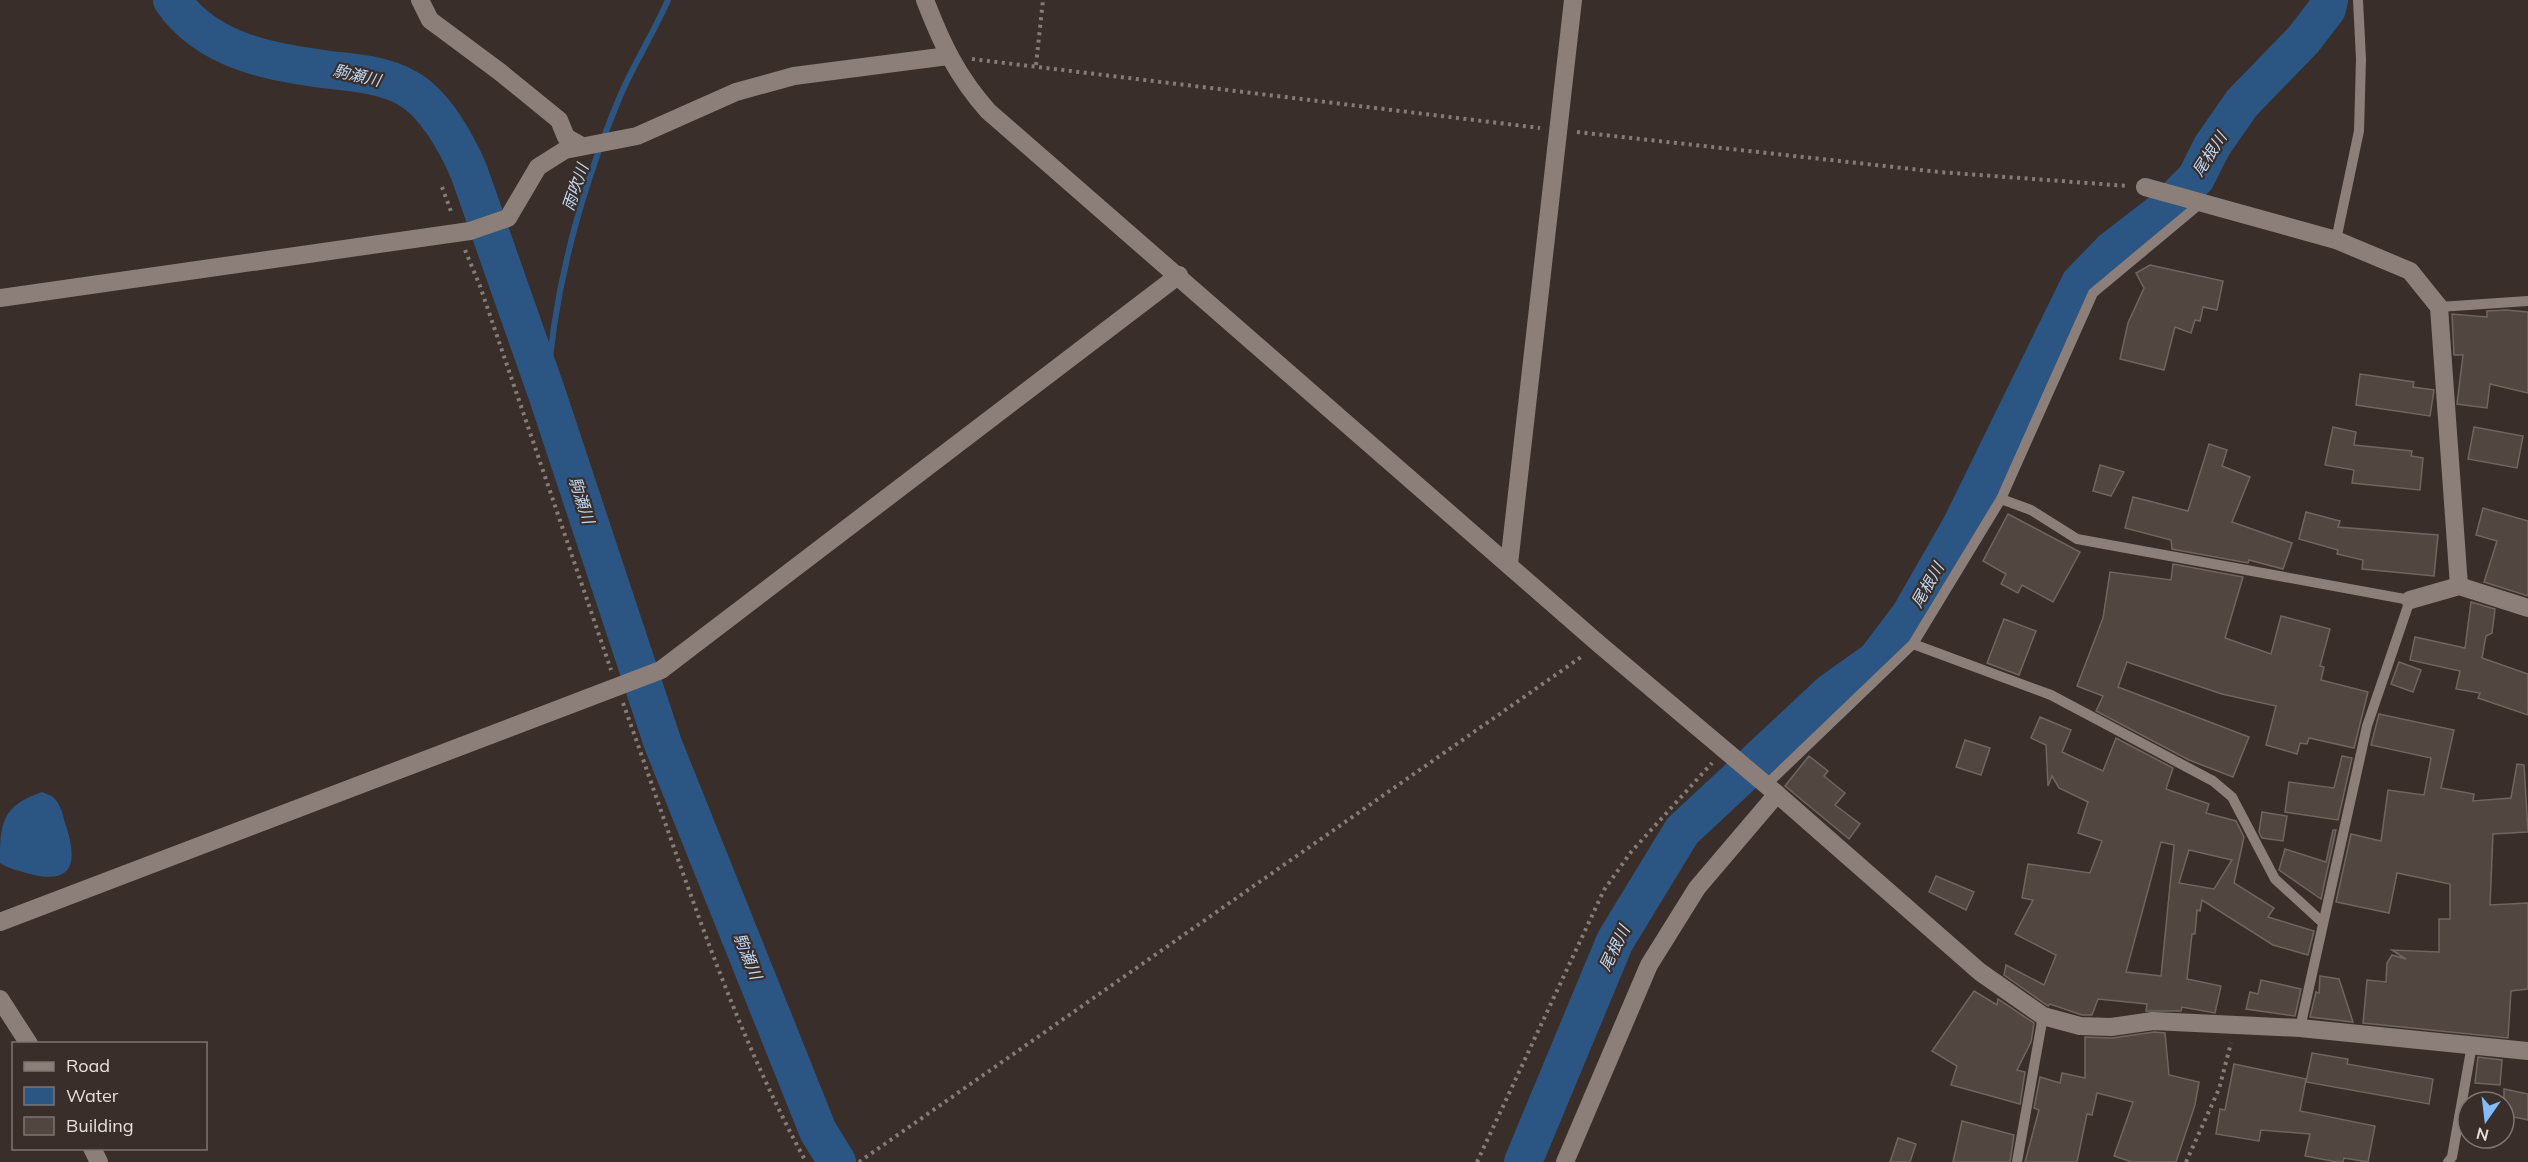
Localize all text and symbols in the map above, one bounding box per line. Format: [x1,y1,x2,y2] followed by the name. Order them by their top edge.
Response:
[331,60,385,91] water label: 駒瀬川
[2188,127,2232,180] water label: 尾根川
[558,159,593,213] water label: 雨吹川
[565,474,600,528] water label: 駒瀬川
[1906,557,1949,611] water label: 尾根川
[1594,920,1634,974] water label: 尾根川
[730,930,767,984] water label: 駒瀬川
[12,1042,207,1150] legend
[66,1054,110,1077] text: Road
[66,1084,119,1107] text: Water
[2456,1090,2516,1150] north arrow
[66,1114,134,1137] text: Building
[2474,1123,2491,1146] text: N

